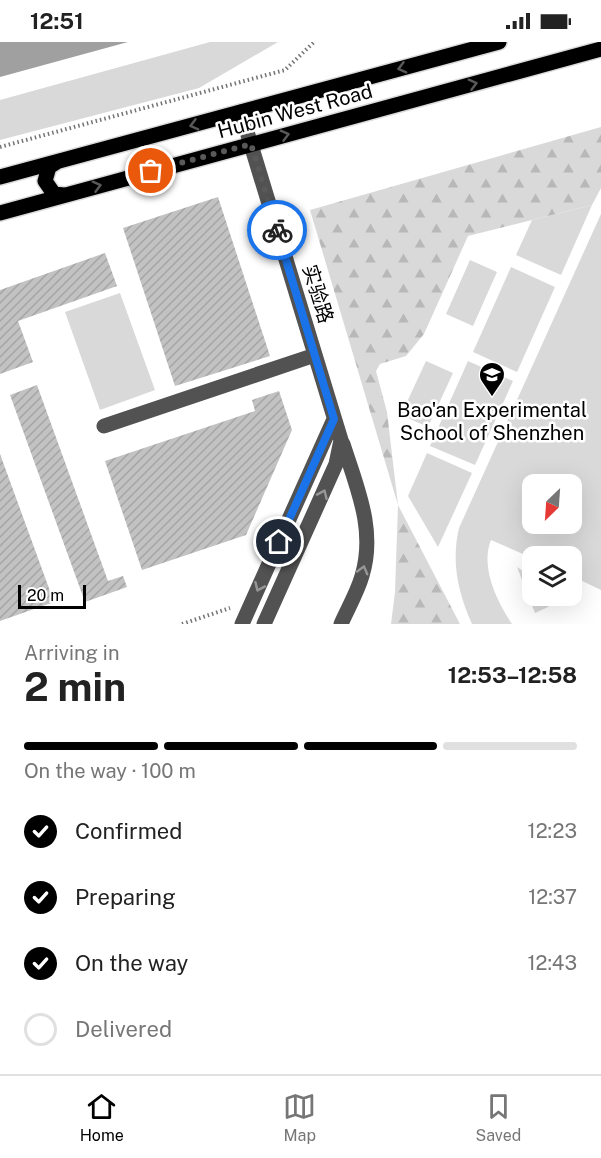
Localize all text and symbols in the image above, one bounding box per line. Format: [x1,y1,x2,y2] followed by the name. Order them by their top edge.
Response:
[30,8,84,34] text: 12:51
[397,61,407,74] one-way arrow
[215,79,375,143] street label: Hubin West Road
[467,79,478,91] one-way arrow
[189,118,199,130] one-way arrow
[279,130,290,142] one-way arrow
[125,145,176,196] pin
[134,154,167,187] icon: bag
[92,181,102,194] one-way arrow
[247,200,307,260] courier
[261,214,294,247] icon: bike
[298,262,338,326] street label: 实验路
[477,360,507,398] school or university icon: Bao'an Experimental School of Shenzhen
[397,398,587,445] place label: Bao'an Experimental School of Shenzhen
[522,474,582,534] north arrow
[522,474,582,606] map controls
[315,489,327,500] one-way arrow
[253,516,304,567] pin
[262,525,295,558] icon: home
[522,546,582,606] button: layers
[356,565,369,575] one-way arrow
[254,580,266,591] one-way arrow
[18,582,86,610] scale bar
[27,586,64,605] text: 20 m
[24,641,119,665] text: Arriving in
[448,662,577,688] text: 12:53–12:58
[24,664,126,710] text: 2 min
[24,759,196,783] text: On the way · 100 m
[24,815,57,848] icon: check
[75,818,182,844] text: Confirmed
[528,819,577,843] text: 12:23
[24,881,57,914] icon: check
[75,884,176,910] text: Preparing
[528,885,577,909] text: 12:37
[24,947,57,980] icon: check
[75,950,188,976] text: On the way
[527,951,577,975] text: 12:43
[75,1016,172,1042] text: Delivered
[80,1090,124,1145] tab: Home
[283,1090,316,1145] tab: Map
[476,1090,521,1145] tab: Saved

